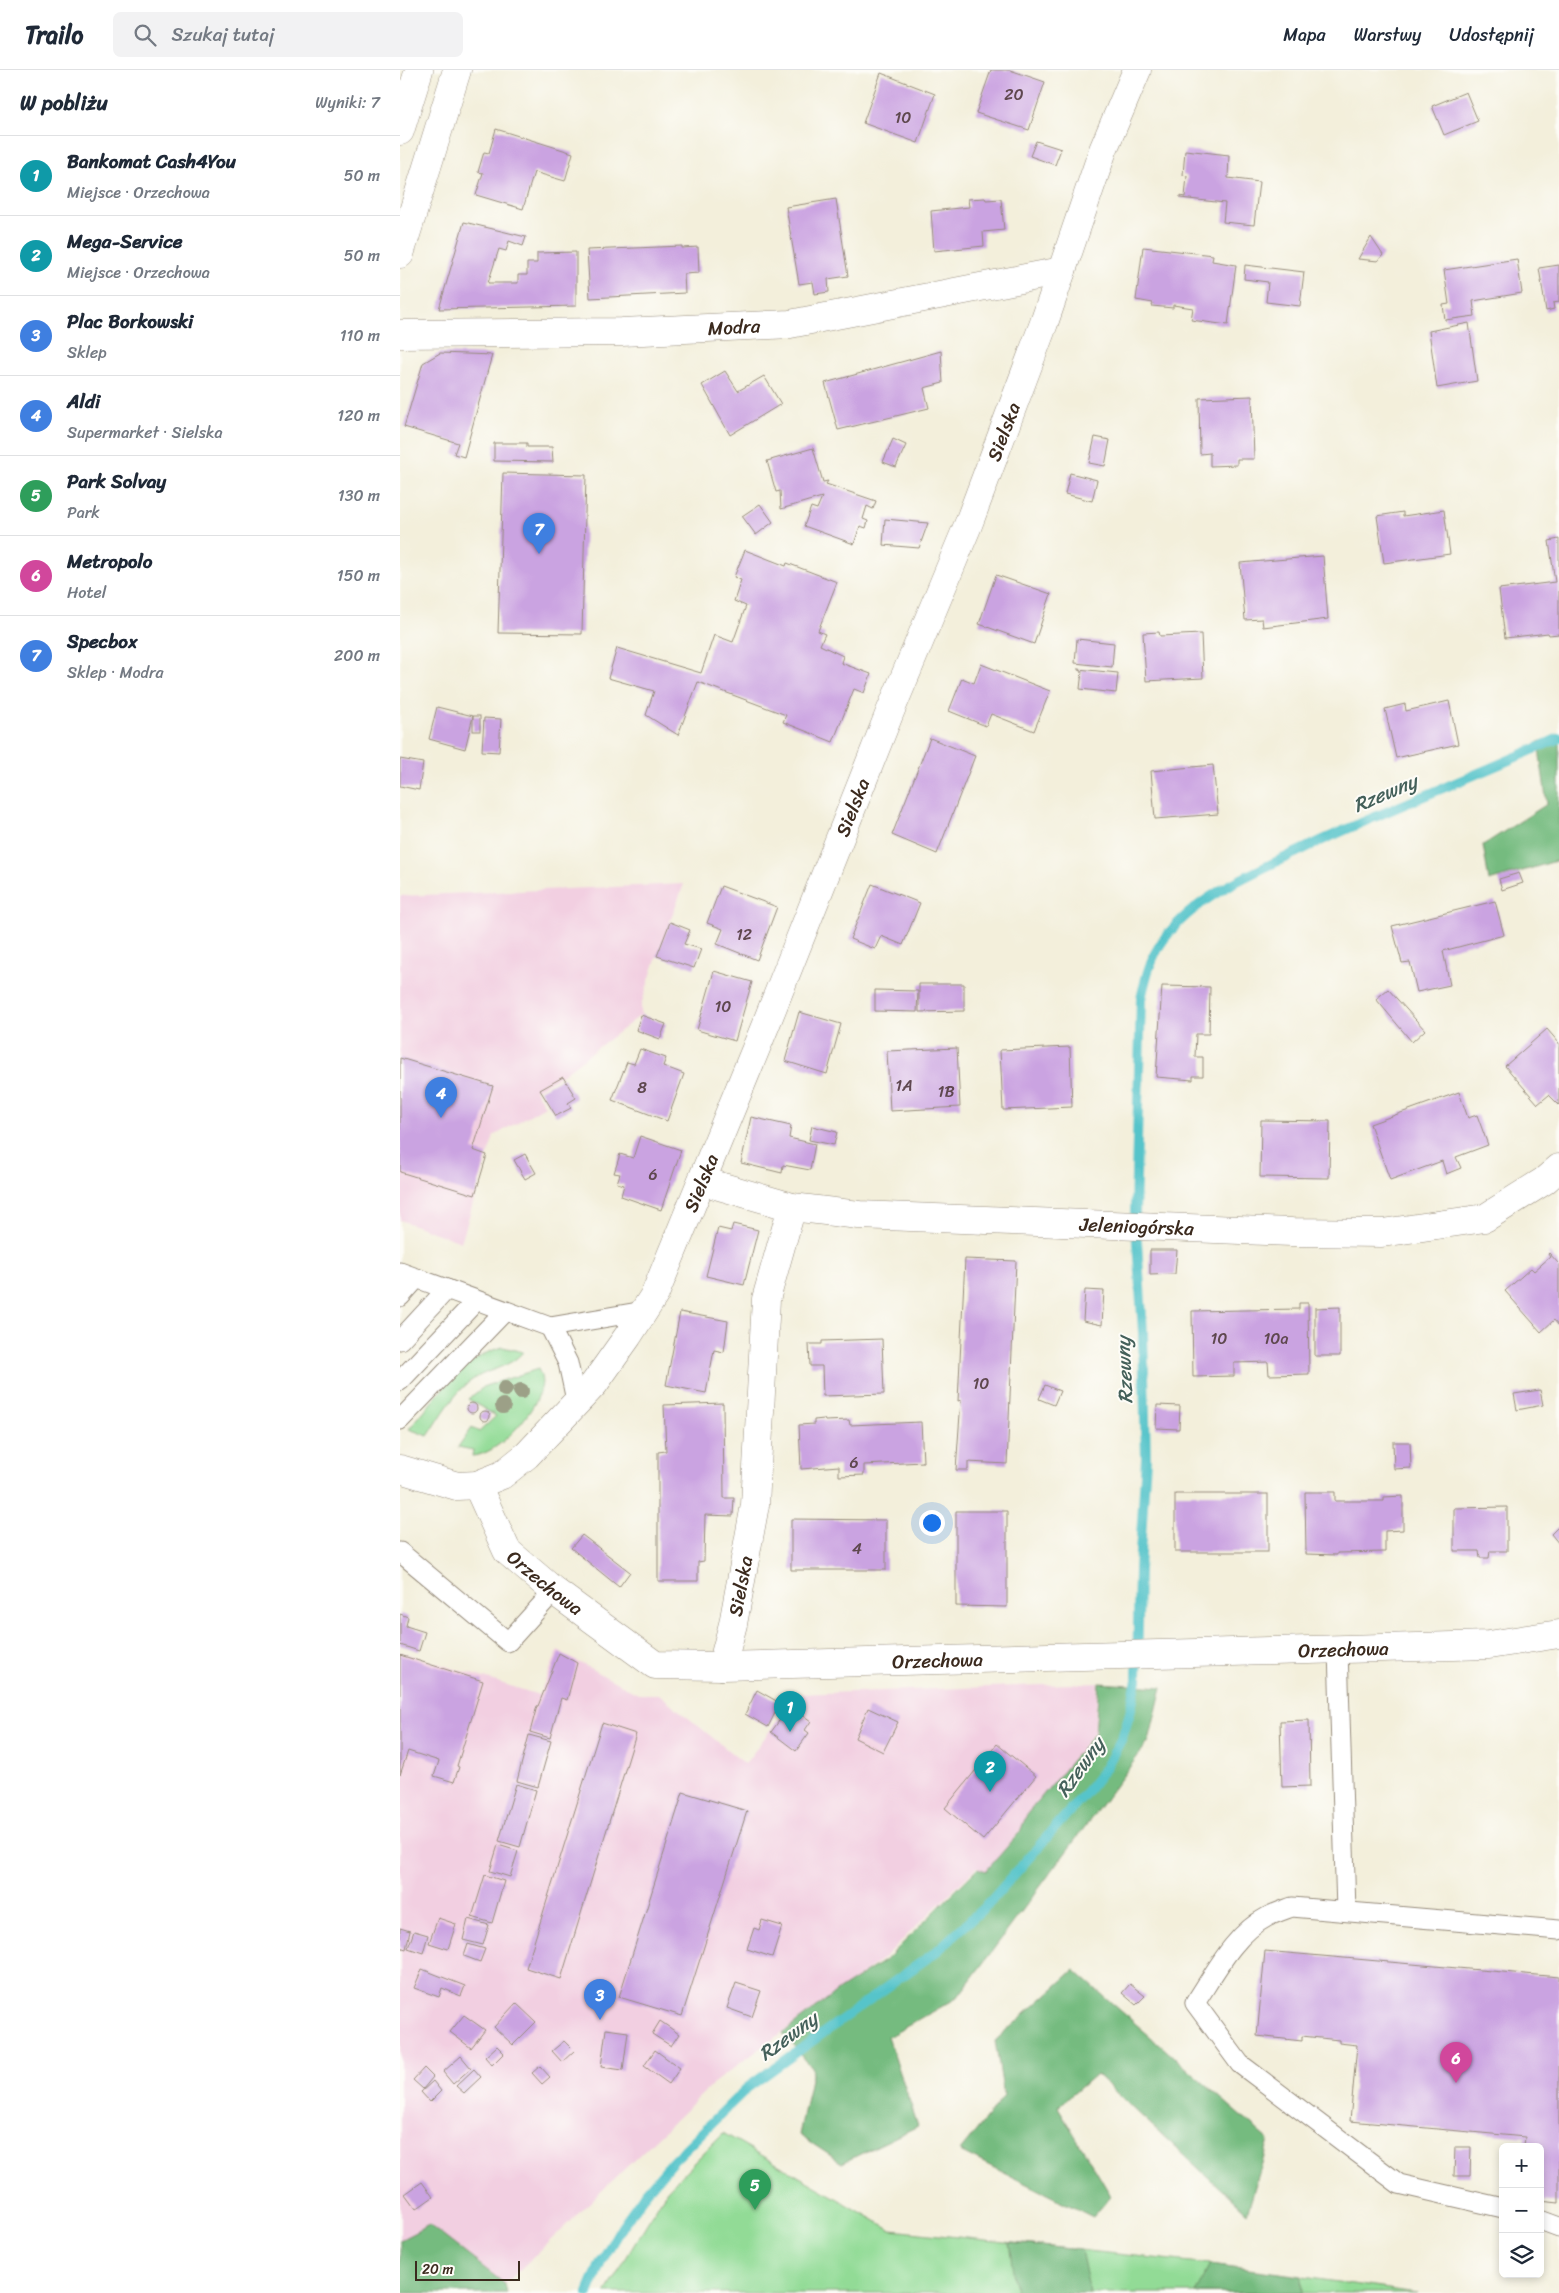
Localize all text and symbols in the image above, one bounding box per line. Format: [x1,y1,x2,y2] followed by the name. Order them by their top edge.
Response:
[113,12,463,57] search box
[25,14,83,56] text: Trailo
[171,18,275,51] text: Szukaj tutaj
[1283,19,1326,51] text: Mapa
[1354,19,1421,51] text: Warstwy
[1449,19,1534,51] text: Udostępnij
[131,21,159,49] icon: search
[1004,80,1024,109] house number: 20
[20,84,108,122] text: W pobliżu
[315,88,380,117] text: Wyniki: 7
[895,103,911,132] house number: 10
[67,145,236,178] text: Bankomat Cash4You
[33,161,39,190] text: 1
[344,161,380,190] text: 50 m
[67,178,210,207] text: Miejsce · Orzechowa
[67,225,182,258] text: Mega-Service
[31,241,41,270] text: 2
[344,241,380,270] text: 50 m
[67,258,210,287] text: Miejsce · Orzechowa
[67,305,193,338] text: Plac Borkowski
[707,309,761,345] street label: Modra
[32,321,40,350] text: 3
[340,321,380,350] text: 110 m
[67,338,107,367] text: Sklep
[67,385,100,418] text: Aldi
[978,397,1030,466] street label: Sielska
[31,401,41,430] text: 4
[337,401,380,430] text: 120 m
[67,418,223,447] text: Supermarket · Sielska
[67,465,166,498] text: Park Solvay
[31,481,41,510] text: 5
[338,481,380,510] text: 130 m
[67,498,100,527] text: Park
[523,513,555,554] pin: 7
[67,545,153,578] text: Metropolo
[31,561,41,590] text: 6
[337,561,380,590] text: 150 m
[67,578,106,607] text: Hotel
[67,625,138,658] text: Specbox
[31,641,41,670] text: 7
[334,641,380,670] text: 200 m
[67,658,164,687] text: Sklep · Modra
[1348,763,1425,823] water label: Rzewny
[826,773,879,842] street label: Sielska
[736,920,752,949] house number: 12
[715,992,731,1021] house number: 10
[895,1071,913,1100] house number: 1A
[637,1073,647,1102] house number: 8
[425,1077,457,1118] pin: 4
[938,1077,954,1106] house number: 1B
[674,1148,728,1217] street label: Sielska
[648,1160,658,1189] house number: 6
[1078,1208,1195,1245] street label: Jeleniogórska
[1211,1324,1227,1353] house number: 10
[1263,1324,1289,1353] house number: 10a
[1106,1333,1143,1404] water label: Rzewny
[973,1369,989,1398] house number: 10
[849,1448,859,1477] house number: 6
[919,1510,945,1536] your location
[852,1534,862,1563] house number: 4
[499,1542,591,1625] street label: Orzechowa
[719,1553,762,1619] street label: Sielska
[1298,1632,1390,1667] street label: Orzechowa
[892,1643,984,1678] street label: Orzechowa
[774,1691,806,1732] pin: 1
[1047,1728,1116,1805] water label: Rzewny
[974,1751,1006,1792] pin: 2
[584,1979,616,2020] pin: 3
[751,2001,828,2070] water label: Rzewny
[1440,2042,1472,2083] pin: 6
[1499,2143,1544,2278] map controls
[1499,2143,1544,2188] button: +
[739,2169,771,2210] pin: 5
[1499,2188,1544,2233] button: −
[1499,2233,1544,2278] button: layers
[422,2257,453,2282] text: 20 m
[415,2258,520,2281] scale bar

